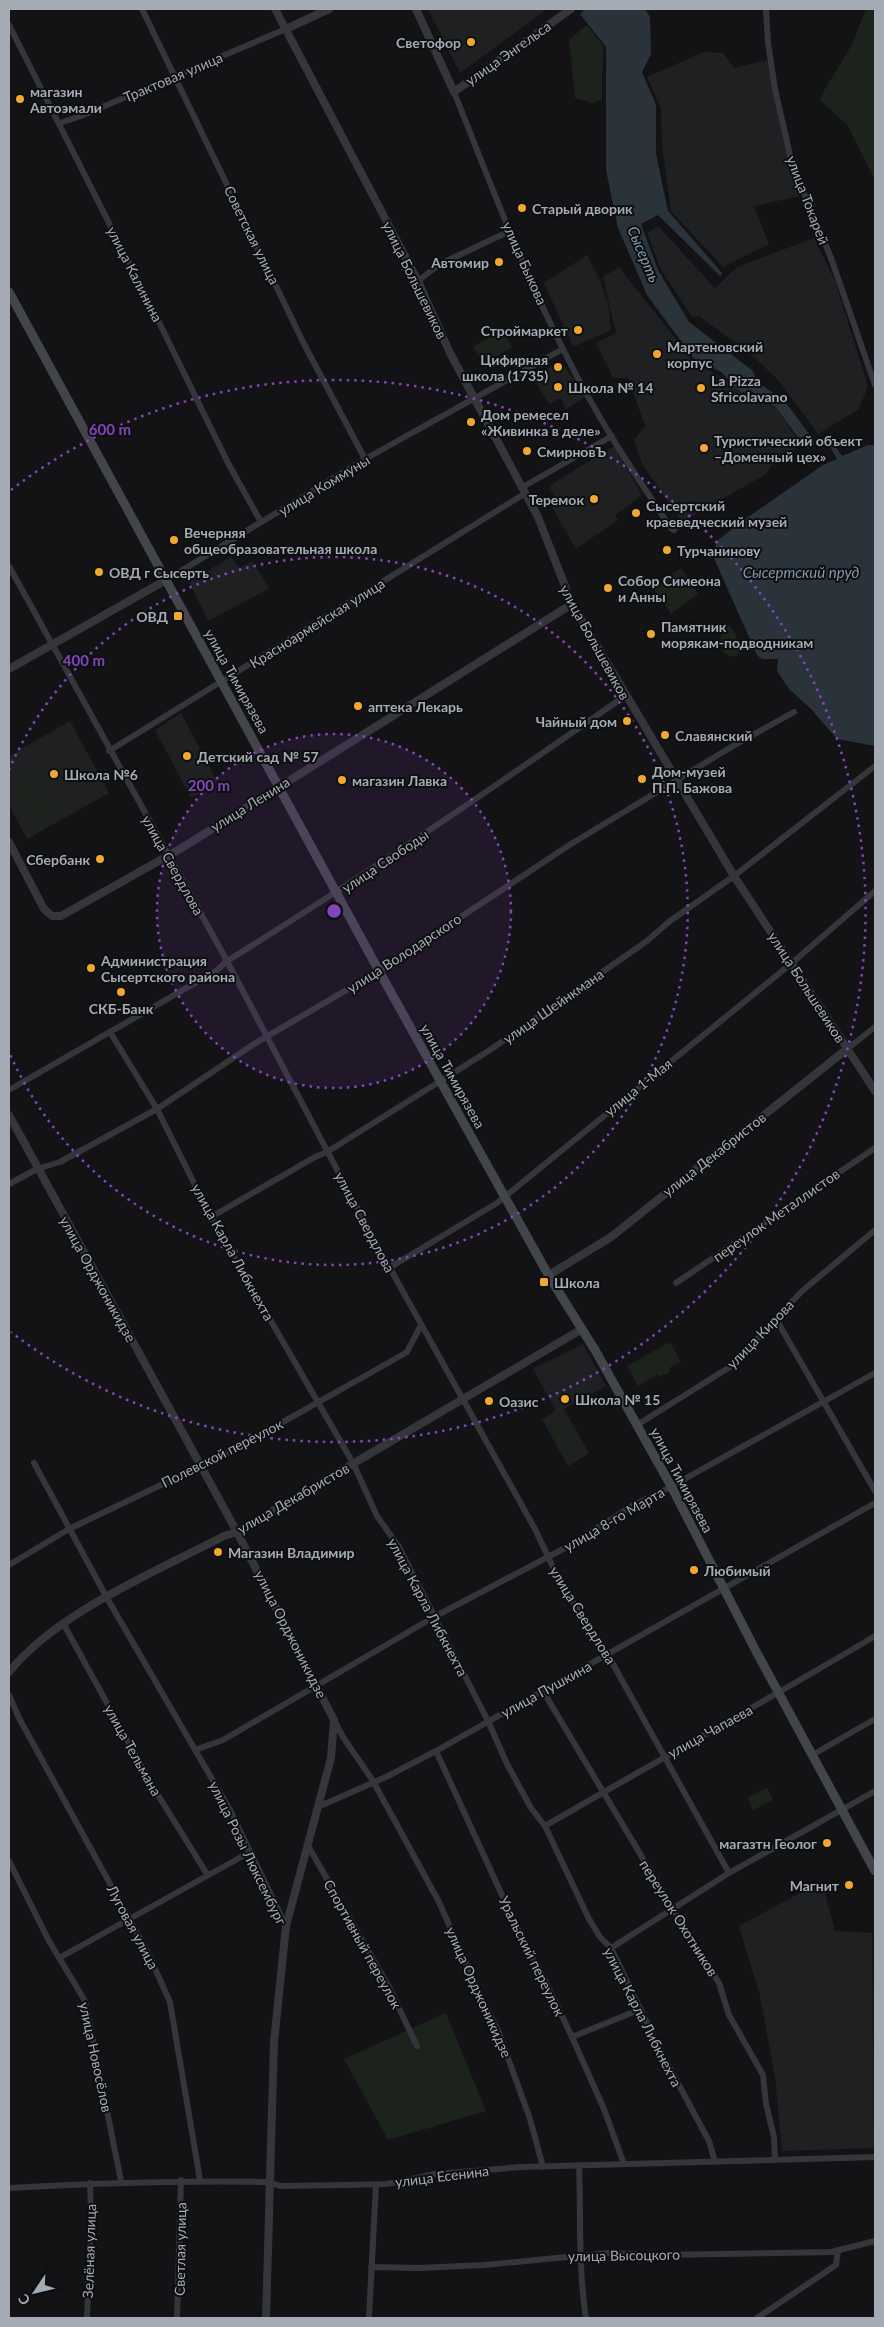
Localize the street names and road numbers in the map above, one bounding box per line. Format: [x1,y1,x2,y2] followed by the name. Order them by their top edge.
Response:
[462,17,554,89] street label: улица Энгельса
[121,48,225,106] street label: Трактовая улица
[783,153,833,247] street label: улица Токарей
[221,183,283,287] street label: Советская улица
[379,218,451,342] street label: улица Большевиков
[499,219,551,307] street label: улица Быкова
[104,223,166,325] street label: улица Калинина
[275,451,373,519] street label: улица Коммуны
[246,574,388,672] street label: Красноармейская улица
[556,582,634,703] street label: улица Большевиков
[201,626,273,736] street label: улица Тимирязева
[207,773,293,835] street label: улица Ленина
[138,812,208,918] street label: улица Свердлова
[339,826,431,896] street label: улица Свободы
[344,910,464,996] street label: улица Володарского
[765,928,849,1046] street label: улица Большевиков
[499,965,607,1047] street label: улица Шейнкмана
[417,1021,489,1131] street label: улица Тимирязева
[601,1055,675,1119] street label: улица 1-Мая
[659,1108,769,1200] street label: улица Декабристов
[709,1165,843,1265] street label: переулок Металлистов
[331,1169,399,1275] street label: улица Свердлова
[188,1180,278,1324] street label: улица Карла Либкнехта
[56,1213,140,1345] street label: улица Орджоникидзе
[723,1296,797,1372] street label: улица Кирова
[159,1415,286,1491] street label: Полевской переулок
[647,1424,717,1536] street label: улица Тимирязева
[234,1459,352,1537] street label: улица Декабристов
[561,1483,667,1555] street label: улица 8-го Марта
[384,1535,472,1679] street label: улица Карла Либкнехта
[546,1563,620,1667] street label: улица Свердлова
[251,1567,331,1701] street label: улица Орджоникидзе
[498,1657,594,1721] street label: улица Пушкина
[101,1701,165,1799] street label: улица Тельмана
[665,1701,755,1761] street label: улица Чапаева
[206,1778,290,1928] street label: улица Розы Люксембург
[636,1857,722,1979] street label: переулок Охотников
[320,1877,406,2012] street label: Спортивный переулок
[103,1881,162,1972] street label: Луговая улица
[496,1893,569,2019] street label: Уральский переулок
[442,1924,516,2060] street label: улица Орджоникидзе
[600,1944,686,2090] street label: улица Карла Либкнехта
[76,2000,116,2114] street label: улица Новосёлов
[394,2162,490,2190] street label: улица Есенина
[171,2202,189,2296] street label: Светлая улица
[79,2203,99,2299] street label: Зелёная улица
[568,2246,680,2264] street label: улица Высоцкого

